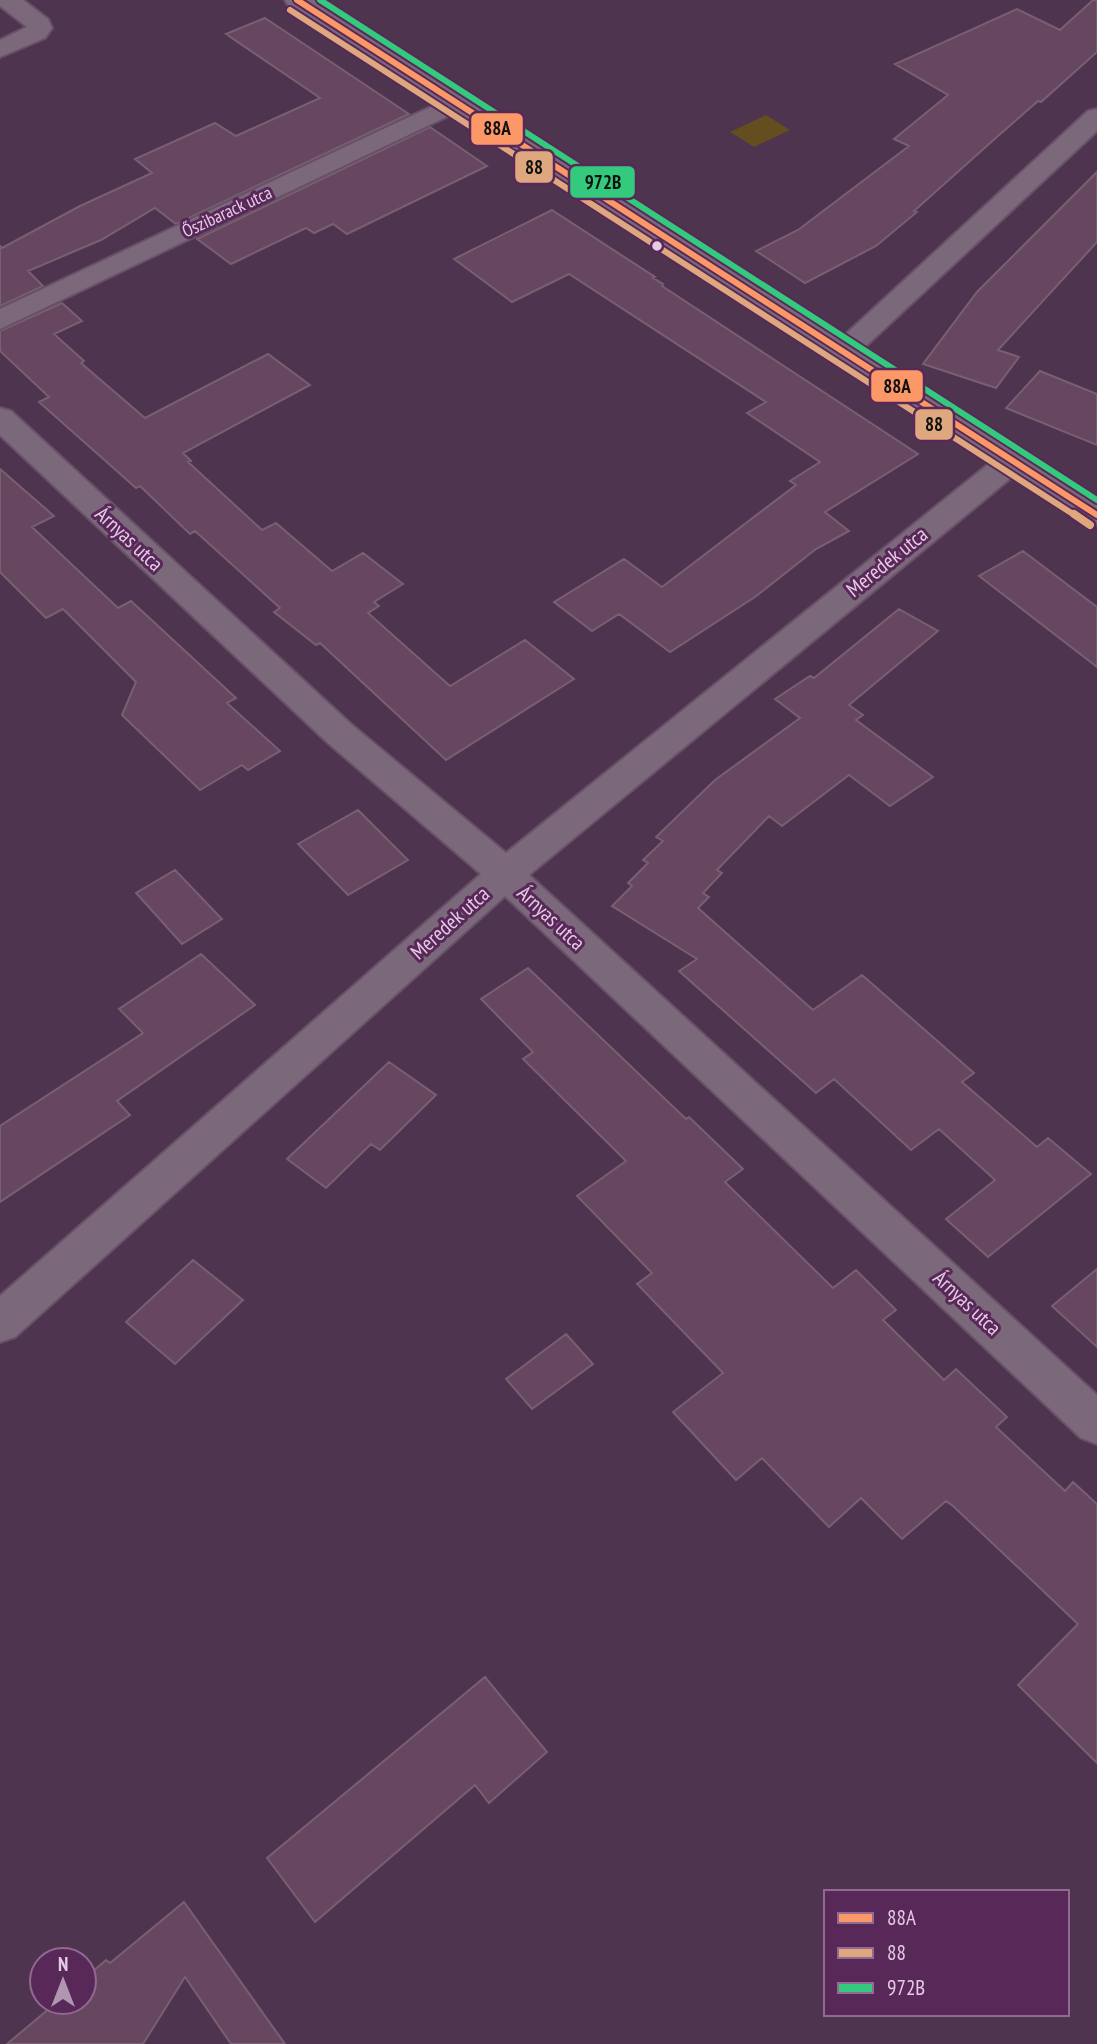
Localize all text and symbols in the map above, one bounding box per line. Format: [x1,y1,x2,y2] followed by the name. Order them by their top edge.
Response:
[470,112,524,146] line badge: 88A
[483,116,511,140] text: 88A
[514,150,554,184] line badge: 88
[525,155,543,179] text: 88
[569,165,636,199] line badge: 972B
[585,170,621,194] text: 972B
[178,181,275,242] street label: Őszibarack utca
[650,239,664,253] unlabelled marker
[870,369,924,403] line badge: 88A
[883,374,911,398] text: 88A
[914,408,954,441] line badge: 88
[925,412,943,436] text: 88
[90,500,169,577] street label: Árnyas utca
[841,521,933,603] street label: Meredek utca
[512,879,591,956] street label: Árnyas utca
[405,880,495,965] street label: Meredek utca
[928,1264,1007,1341] street label: Árnyas utca
[824,1890,1069,2016] legend
[887,1904,916,1931] text: 88A
[887,1939,906,1966] text: 88
[28,1946,98,2016] north arrow
[58,1952,68,1976] text: N
[887,1974,925,2001] text: 972B

